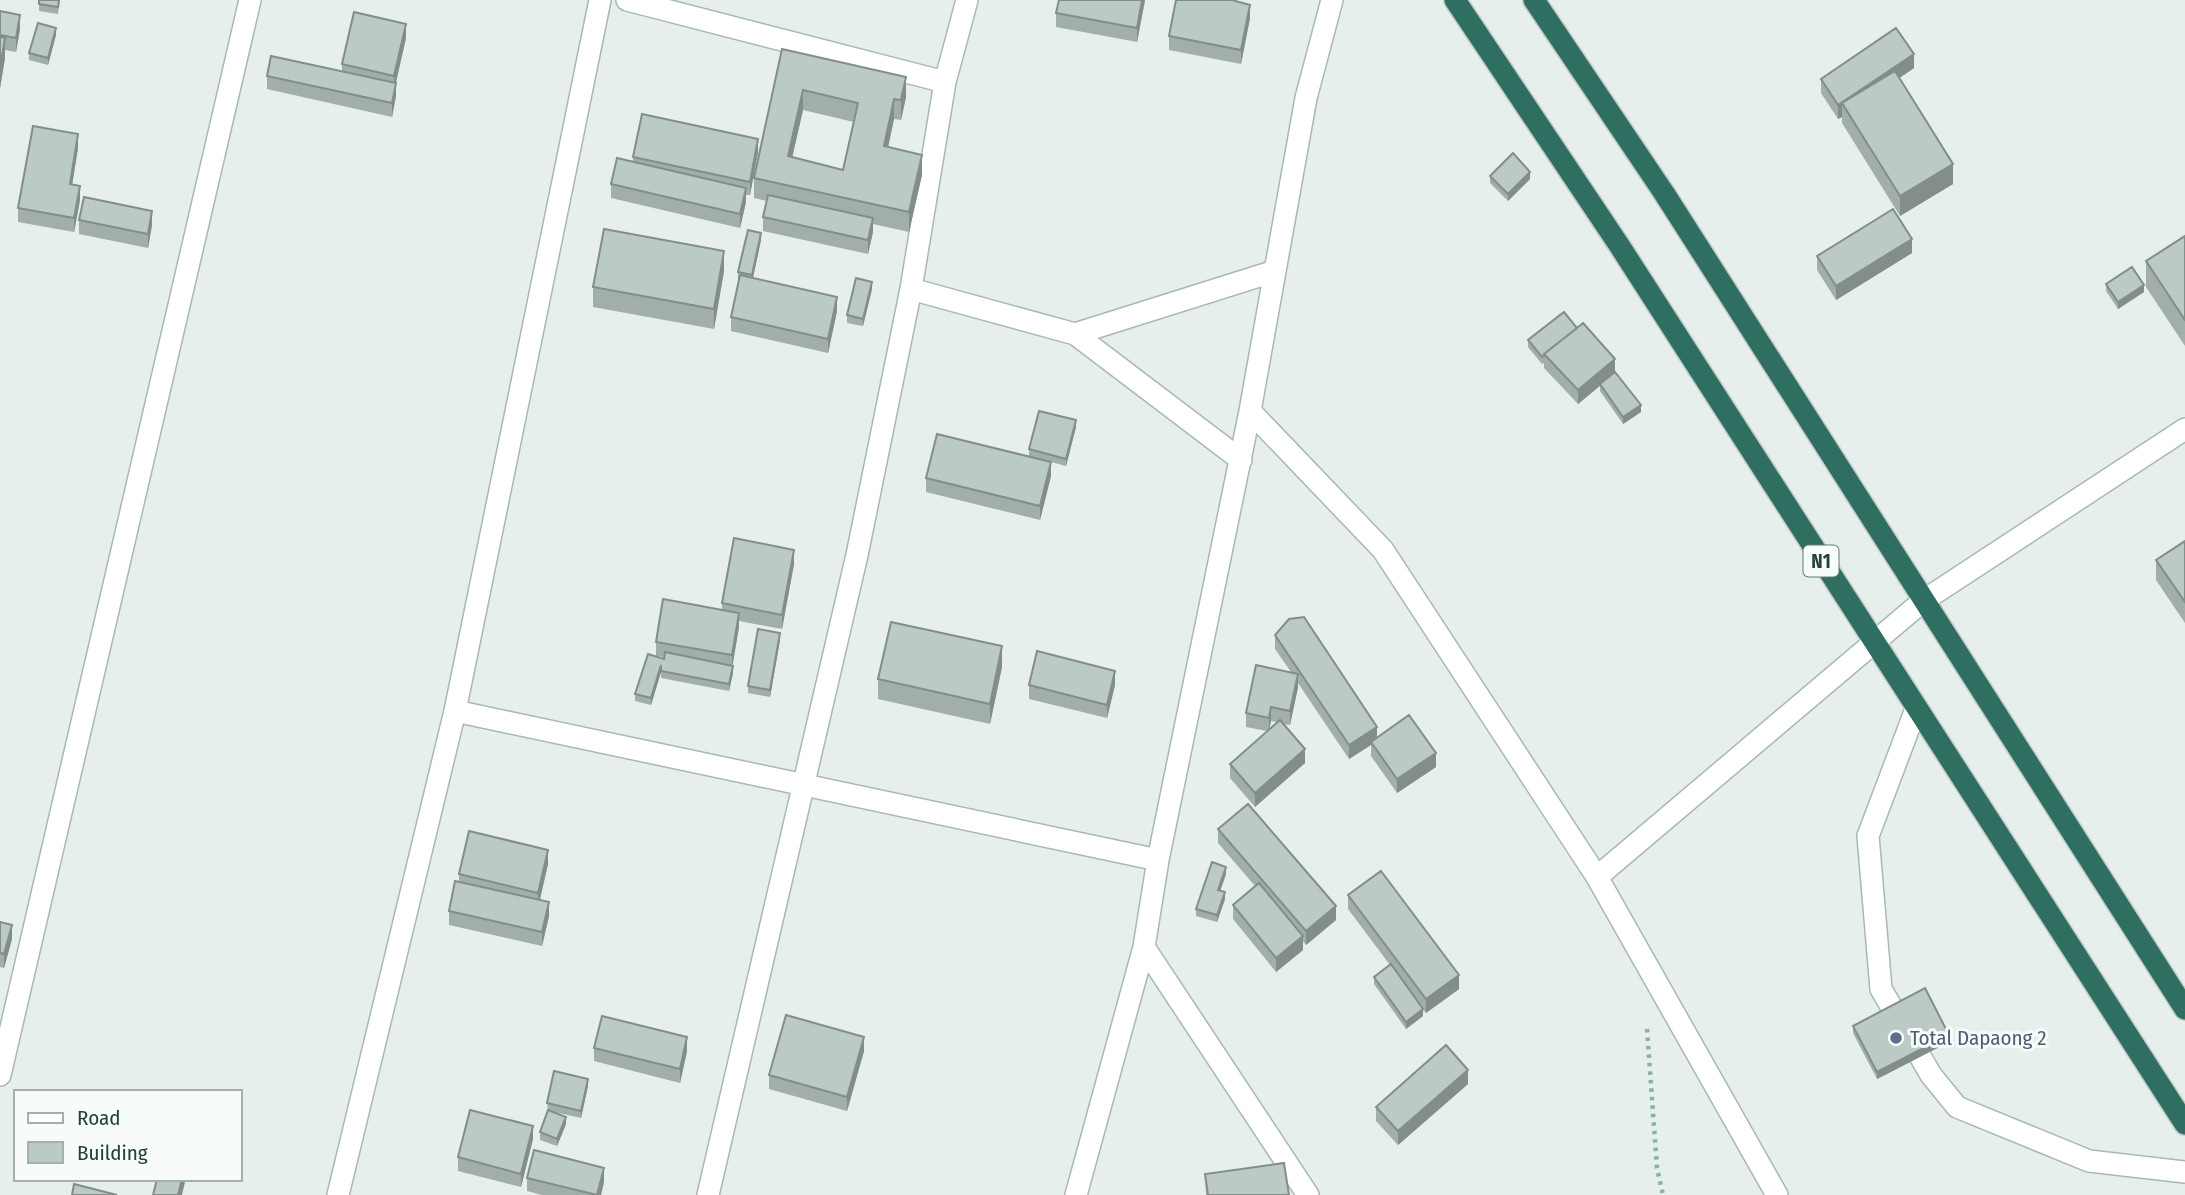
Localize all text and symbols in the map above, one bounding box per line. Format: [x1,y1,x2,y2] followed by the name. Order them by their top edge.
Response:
[1804,546,1839,576] road number: N1
[1910,1025,2047,1051] place label: Total Dapaong 2
[1888,1030,1904,1046] marker: Total Dapaong 2
[14,1090,242,1181] legend
[77,1105,121,1131] text: Road
[77,1140,148,1166] text: Building

